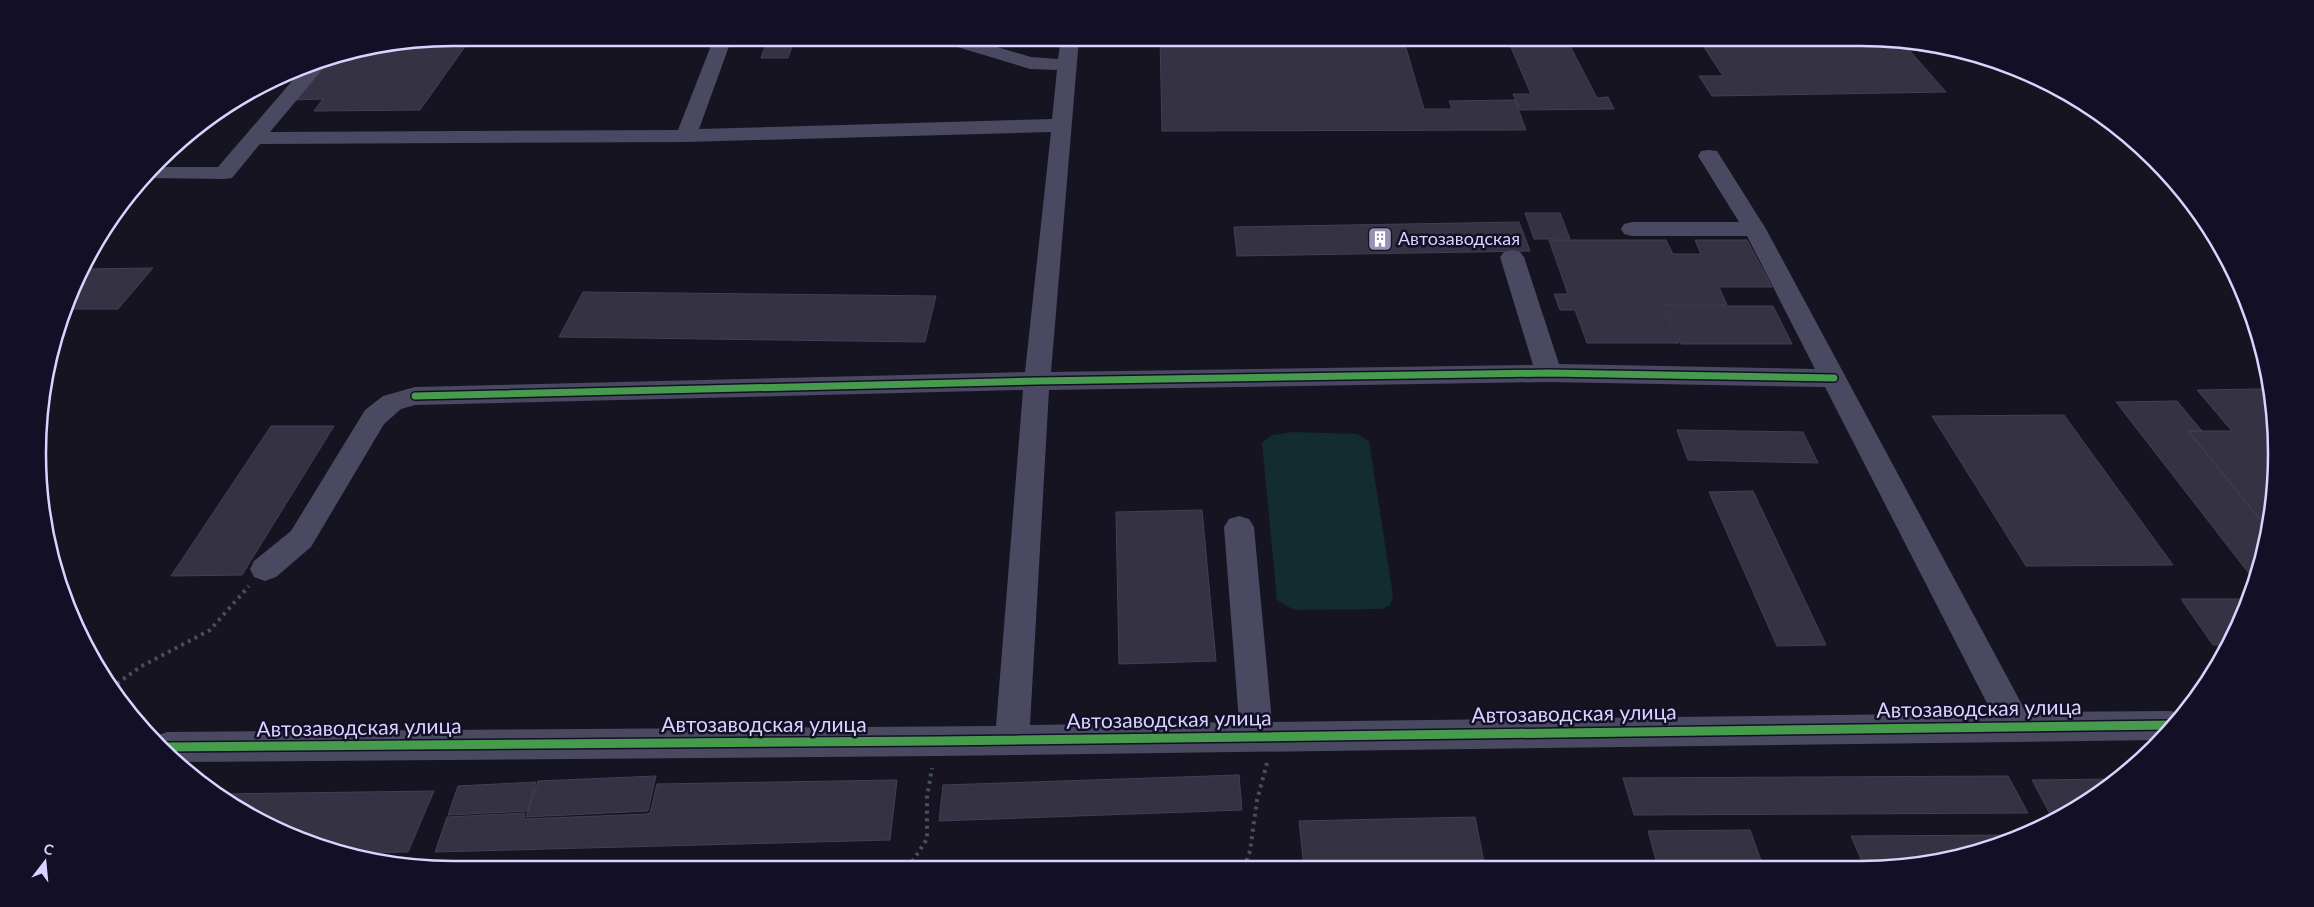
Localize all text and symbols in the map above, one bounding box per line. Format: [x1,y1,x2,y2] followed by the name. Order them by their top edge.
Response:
[1367,226,1393,252] building icon: Автозаводская
[1398,227,1520,249] place label: Автозаводская
[1876,693,2082,722] street label: Автозаводская улица
[1471,698,1677,727] street label: Автозаводская улица
[1066,704,1272,733] street label: Автозаводская улица
[661,711,867,736] street label: Автозаводская улица
[256,712,462,741] street label: Автозаводская улица
[20,837,70,887] north arrow
[42,840,56,859] text: С

